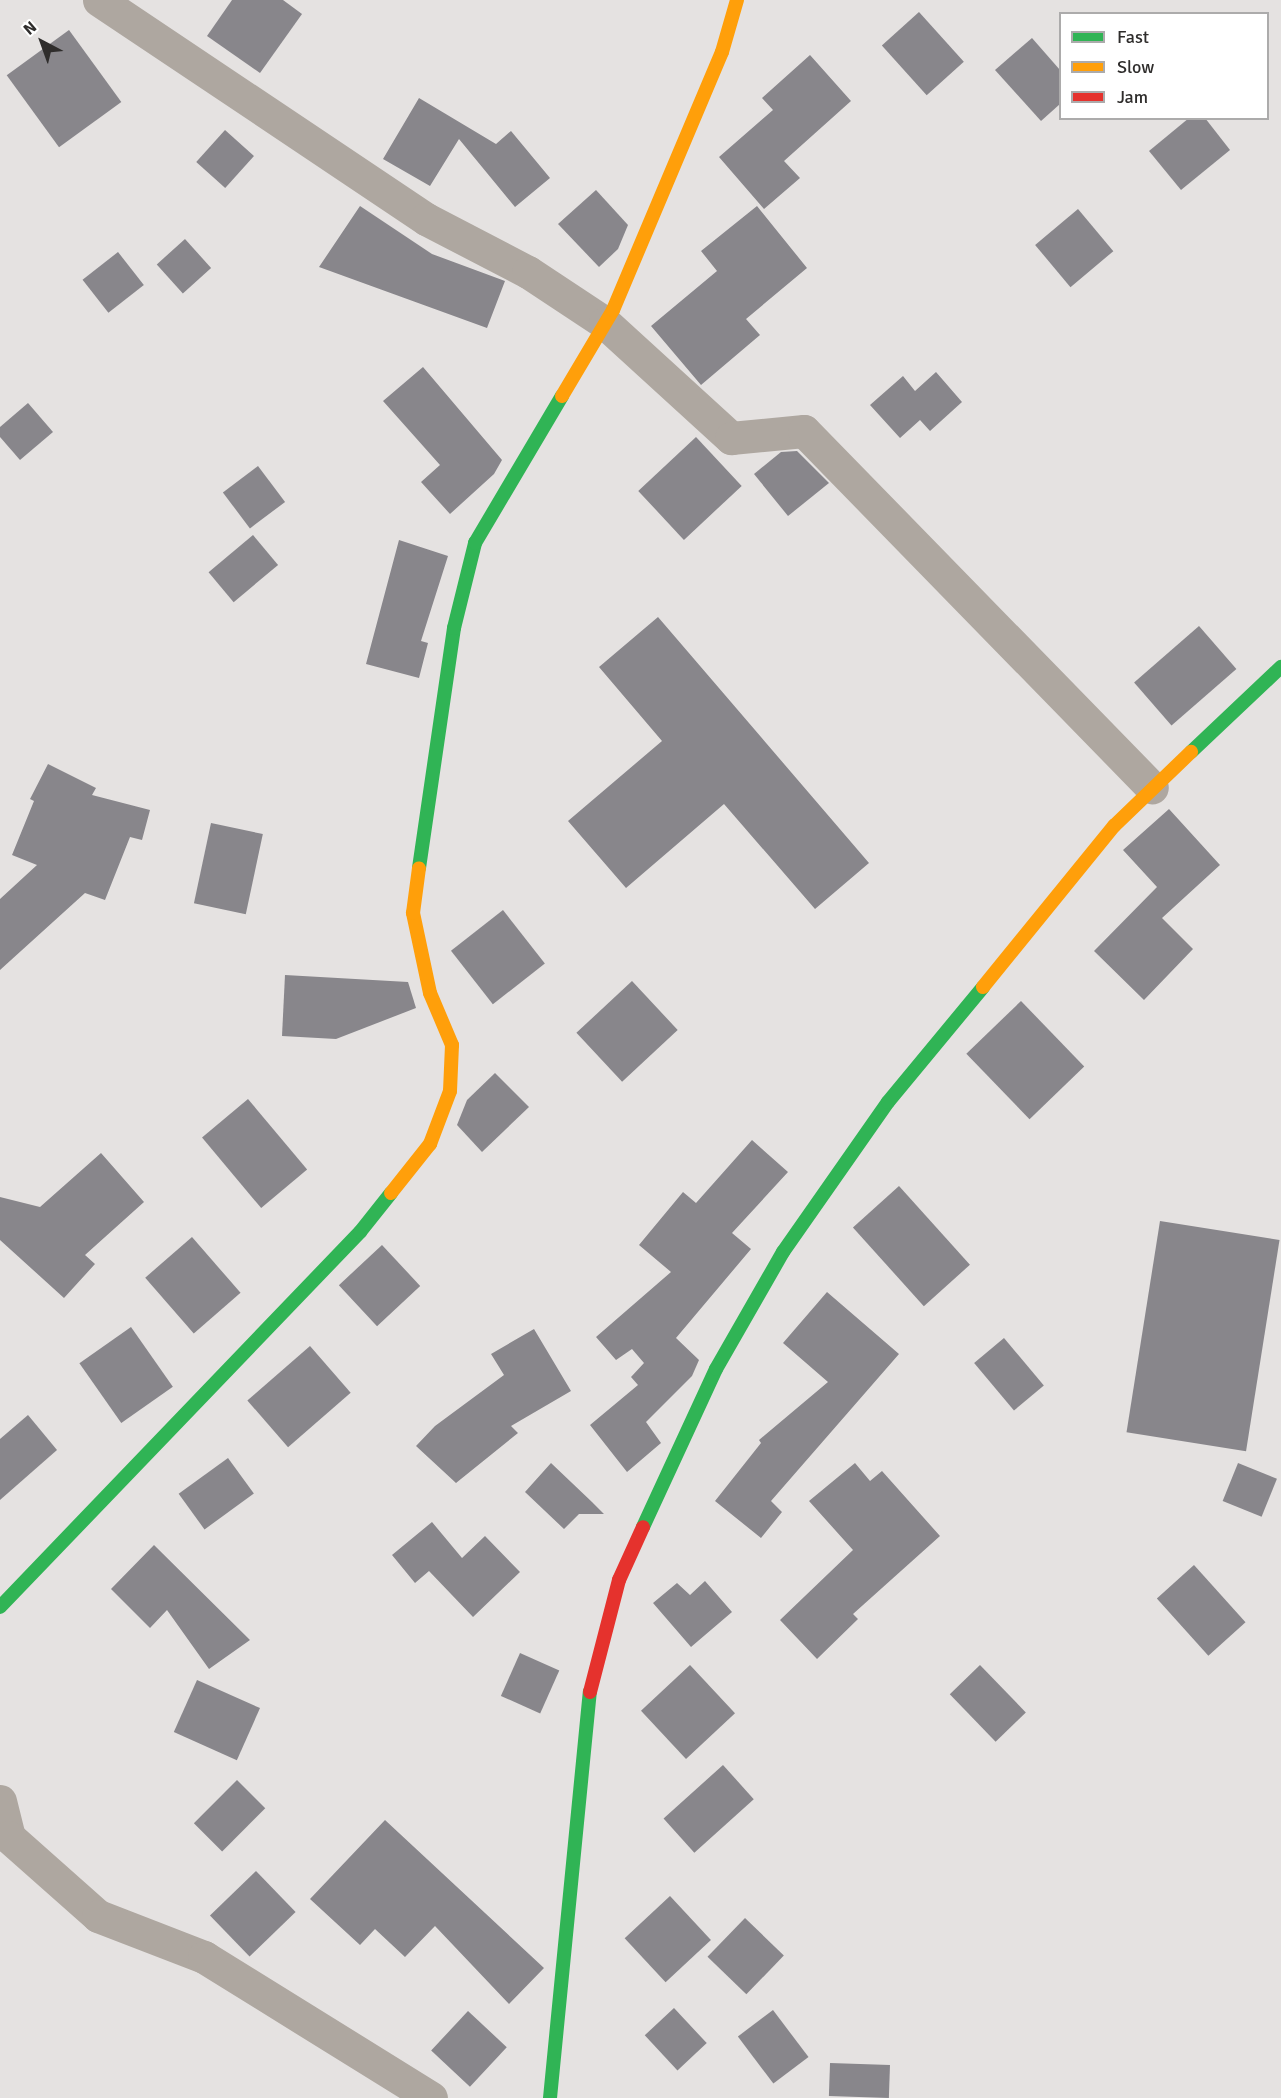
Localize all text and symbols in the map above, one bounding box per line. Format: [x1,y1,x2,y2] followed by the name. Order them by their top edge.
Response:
[12,12,72,72] north arrow
[1059,12,1269,120] legend
[19,17,41,40] text: N
[1117,26,1149,48] text: Fast
[1117,56,1154,78] text: Slow
[1117,86,1148,108] text: Jam

